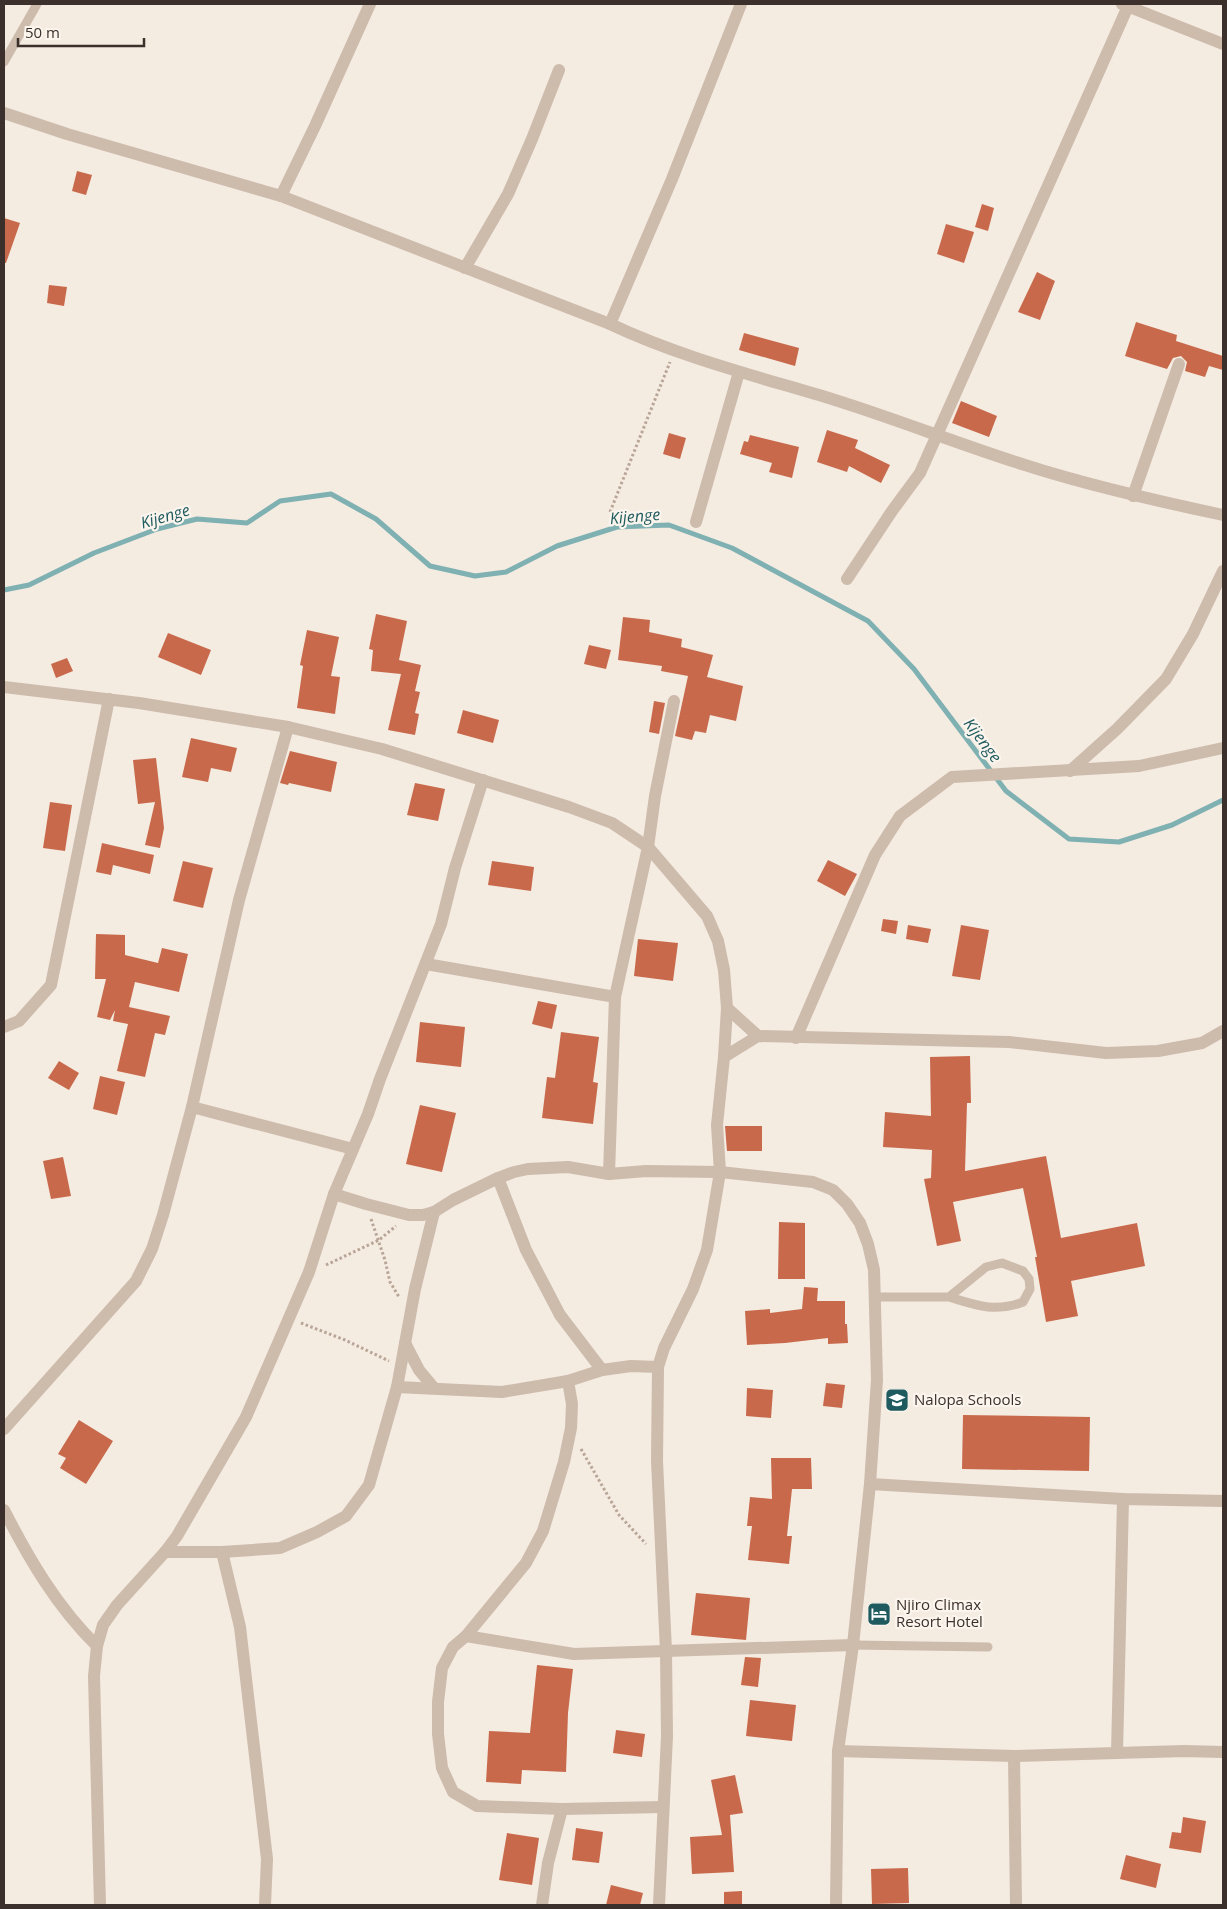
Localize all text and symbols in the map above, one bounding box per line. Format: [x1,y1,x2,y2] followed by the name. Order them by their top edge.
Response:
[18,15,144,47] scale bar
[25,22,60,42] text: 50 m
[138,498,192,534] water label: Kijenge
[609,503,661,529] water label: Kijenge
[959,713,1007,767] water label: Kijenge
[884,1387,910,1413] school or university icon: Nalopa Schools
[914,1389,1021,1409] place label: Nalopa Schools
[896,1594,983,1631] place label: Njiro Climax Resort Hotel
[866,1601,892,1627] hotel icon: Njiro Climax Resort Hotel

